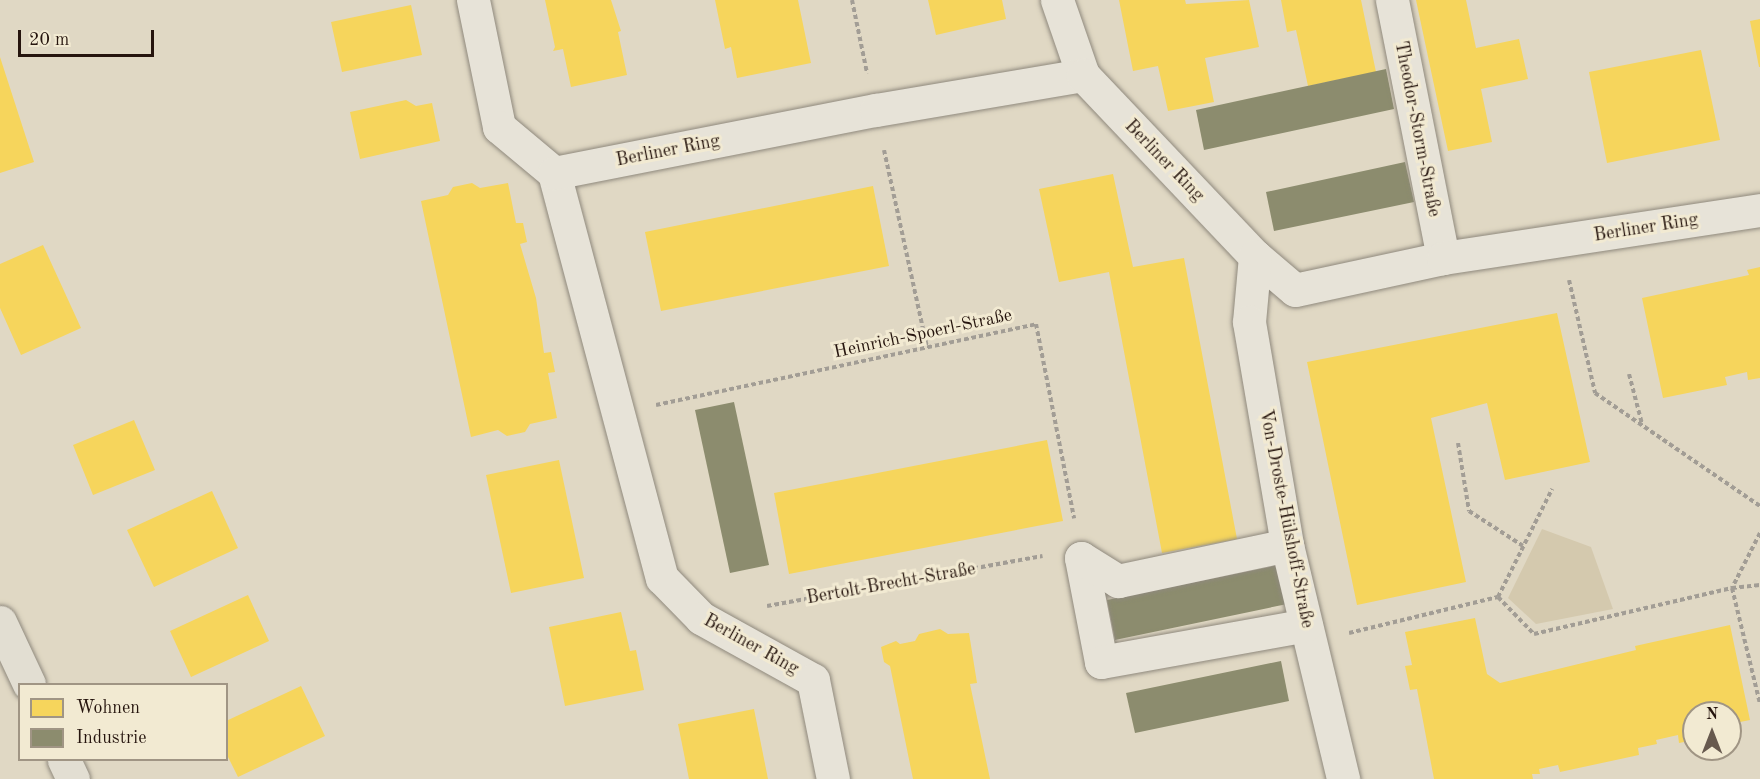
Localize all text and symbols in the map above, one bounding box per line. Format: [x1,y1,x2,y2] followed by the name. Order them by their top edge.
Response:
[21,18,158,56] scale bar
[29,31,69,49] text: 20 m
[1389,39,1445,219] street label: Theodor-Storm-Straße
[1120,116,1208,206] street label: Berliner Ring
[614,130,722,172] street label: Berliner Ring
[1592,209,1700,247] street label: Berliner Ring
[832,305,1014,363] street label: Heinrich-Spoerl-Straße
[1254,408,1318,630] street label: Von-Droste-Hülshoff-Straße
[805,558,977,610] street label: Bertolt-Brecht-Straße
[700,610,802,680] street label: Berliner Ring
[18,683,228,761] legend
[76,699,140,717] text: Wohnen
[1682,701,1742,761] north arrow
[1706,707,1718,723] text: N
[76,729,146,747] text: Industrie

